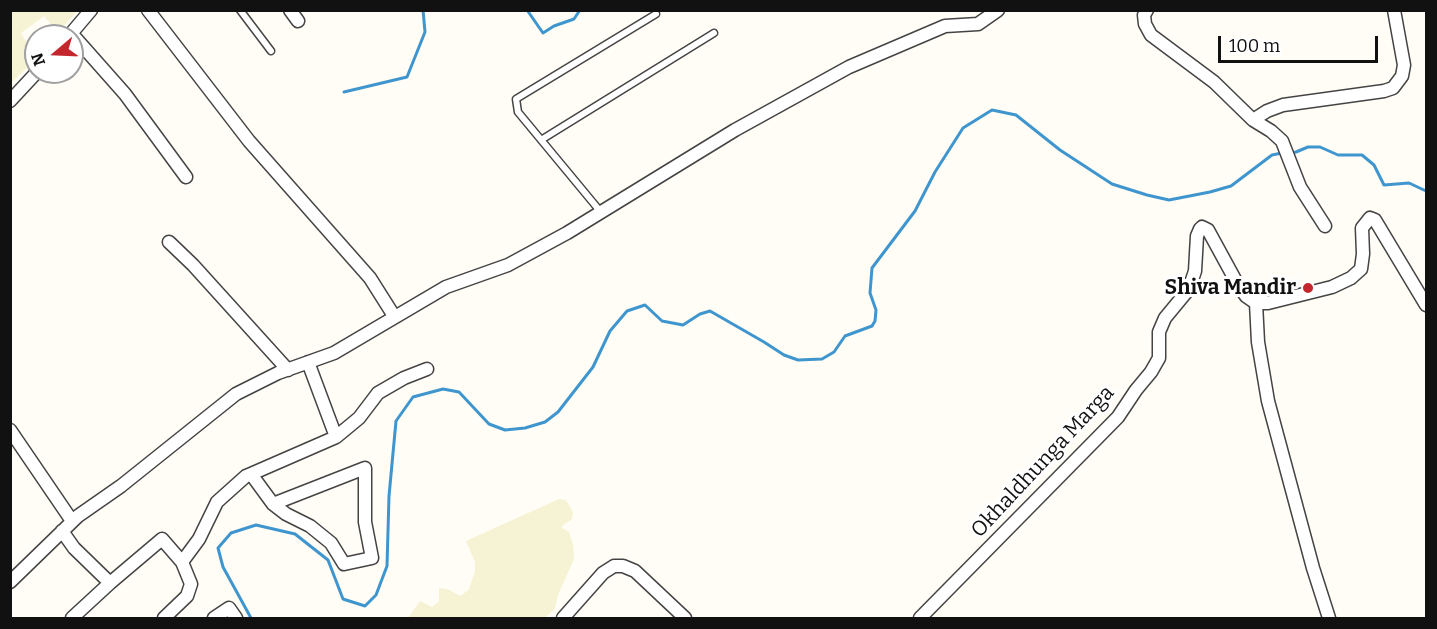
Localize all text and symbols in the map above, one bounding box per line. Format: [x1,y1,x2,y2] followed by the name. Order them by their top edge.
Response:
[24,24,84,84] north arrow
[1221,24,1382,62] scale bar
[1229,35,1280,57] text: 100 m
[27,50,49,68] text: N
[1165,275,1296,301] place label: Shiva Mandir
[1301,281,1315,295] marker: Shiva Mandir
[966,381,1120,543] street label: Okhaldhunga Marga

